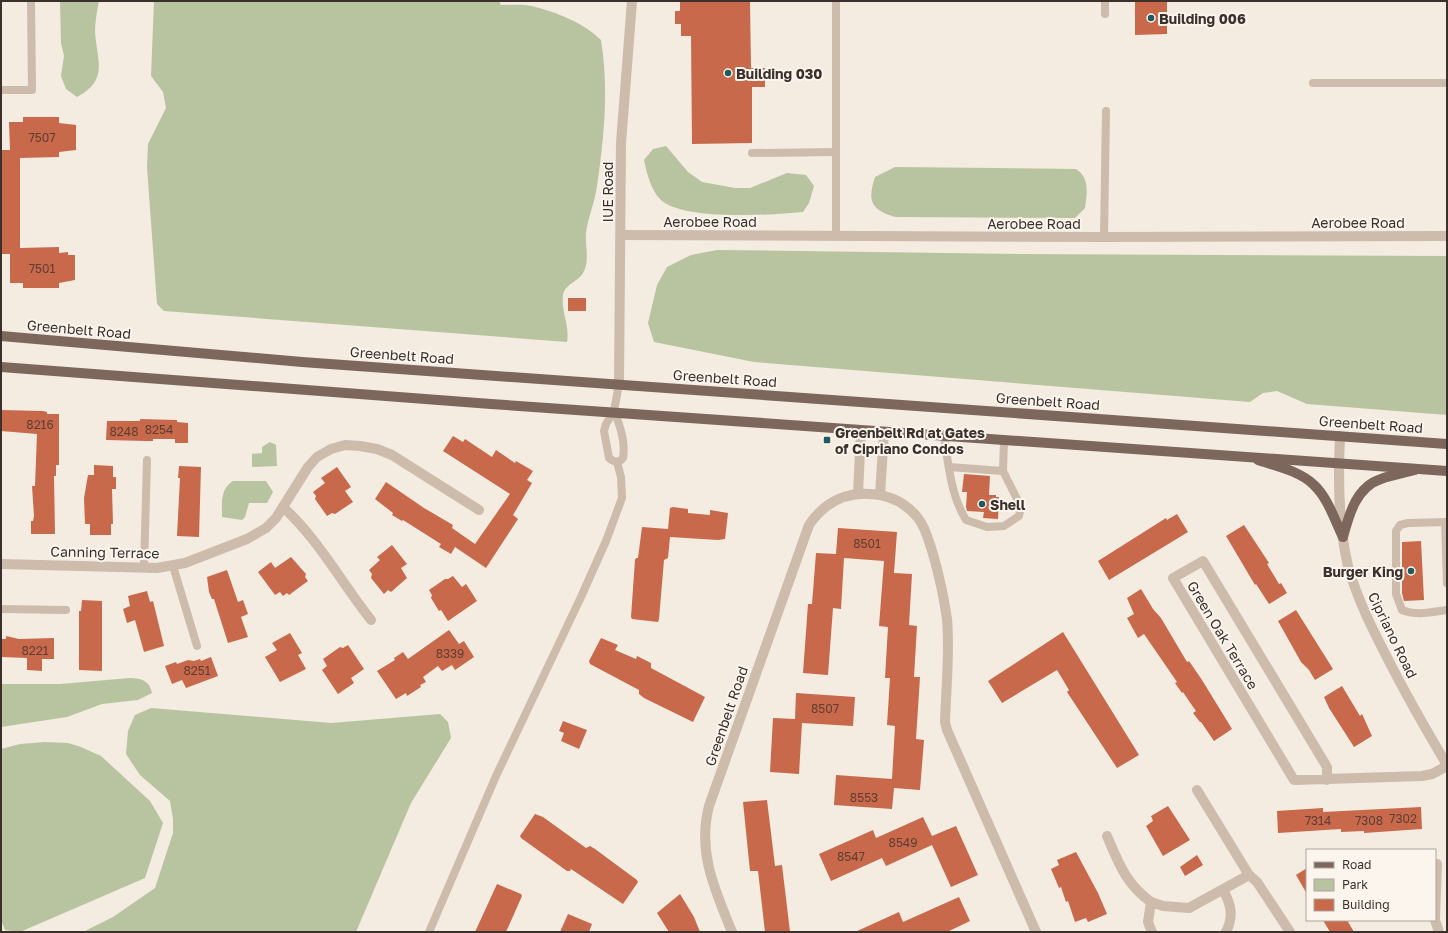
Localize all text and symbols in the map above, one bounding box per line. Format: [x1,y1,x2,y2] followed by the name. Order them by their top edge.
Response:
[1159,10,1246,27] place label: Building 006
[1146,13,1156,23] marker: Building 006
[736,65,822,82] place label: Building 030
[723,68,733,78] marker: Building 030
[28,130,56,145] house number: 7507
[599,162,616,222] street label: IUE Road
[663,213,757,230] street label: Aerobee Road
[1311,214,1405,231] street label: Aerobee Road
[987,215,1081,232] street label: Aerobee Road
[29,261,55,276] house number: 7501
[26,316,132,342] street label: Greenbelt Road
[349,343,455,367] street label: Greenbelt Road
[672,366,778,390] street label: Greenbelt Road
[995,389,1101,413] street label: Greenbelt Road
[1318,412,1424,436] street label: Greenbelt Road
[26,417,54,432] house number: 8216
[145,422,173,437] house number: 8254
[110,424,138,439] house number: 8248
[835,424,985,457] place label: Greenbelt Rd at Gates of Cipriano Condos
[822,435,832,445] marker: Greenbelt Rd at Gates of Cipriano Condos
[990,496,1026,513] place label: Shell
[977,499,987,509] marker: Shell
[853,536,881,551] house number: 8501
[50,543,160,561] street label: Canning Terrace
[1323,563,1403,580] place label: Burger King
[1406,566,1416,576] marker: Burger King
[1184,578,1262,692] street label: Green Oak Terrace
[1365,589,1421,681] street label: Cipriano Road
[21,643,49,658] house number: 8221
[436,646,464,661] house number: 8339
[183,663,211,678] house number: 8251
[701,664,751,768] street label: Greenbelt Road
[811,701,839,716] house number: 8507
[850,790,878,805] house number: 8553
[1389,811,1417,826] house number: 7302
[1305,813,1331,828] house number: 7314
[1355,813,1383,828] house number: 7308
[889,835,917,850] house number: 8549
[837,849,865,864] house number: 8547
[1306,849,1436,921] legend
[1342,857,1371,872] text: Road
[1342,877,1368,892] text: Park
[1342,897,1390,912] text: Building

